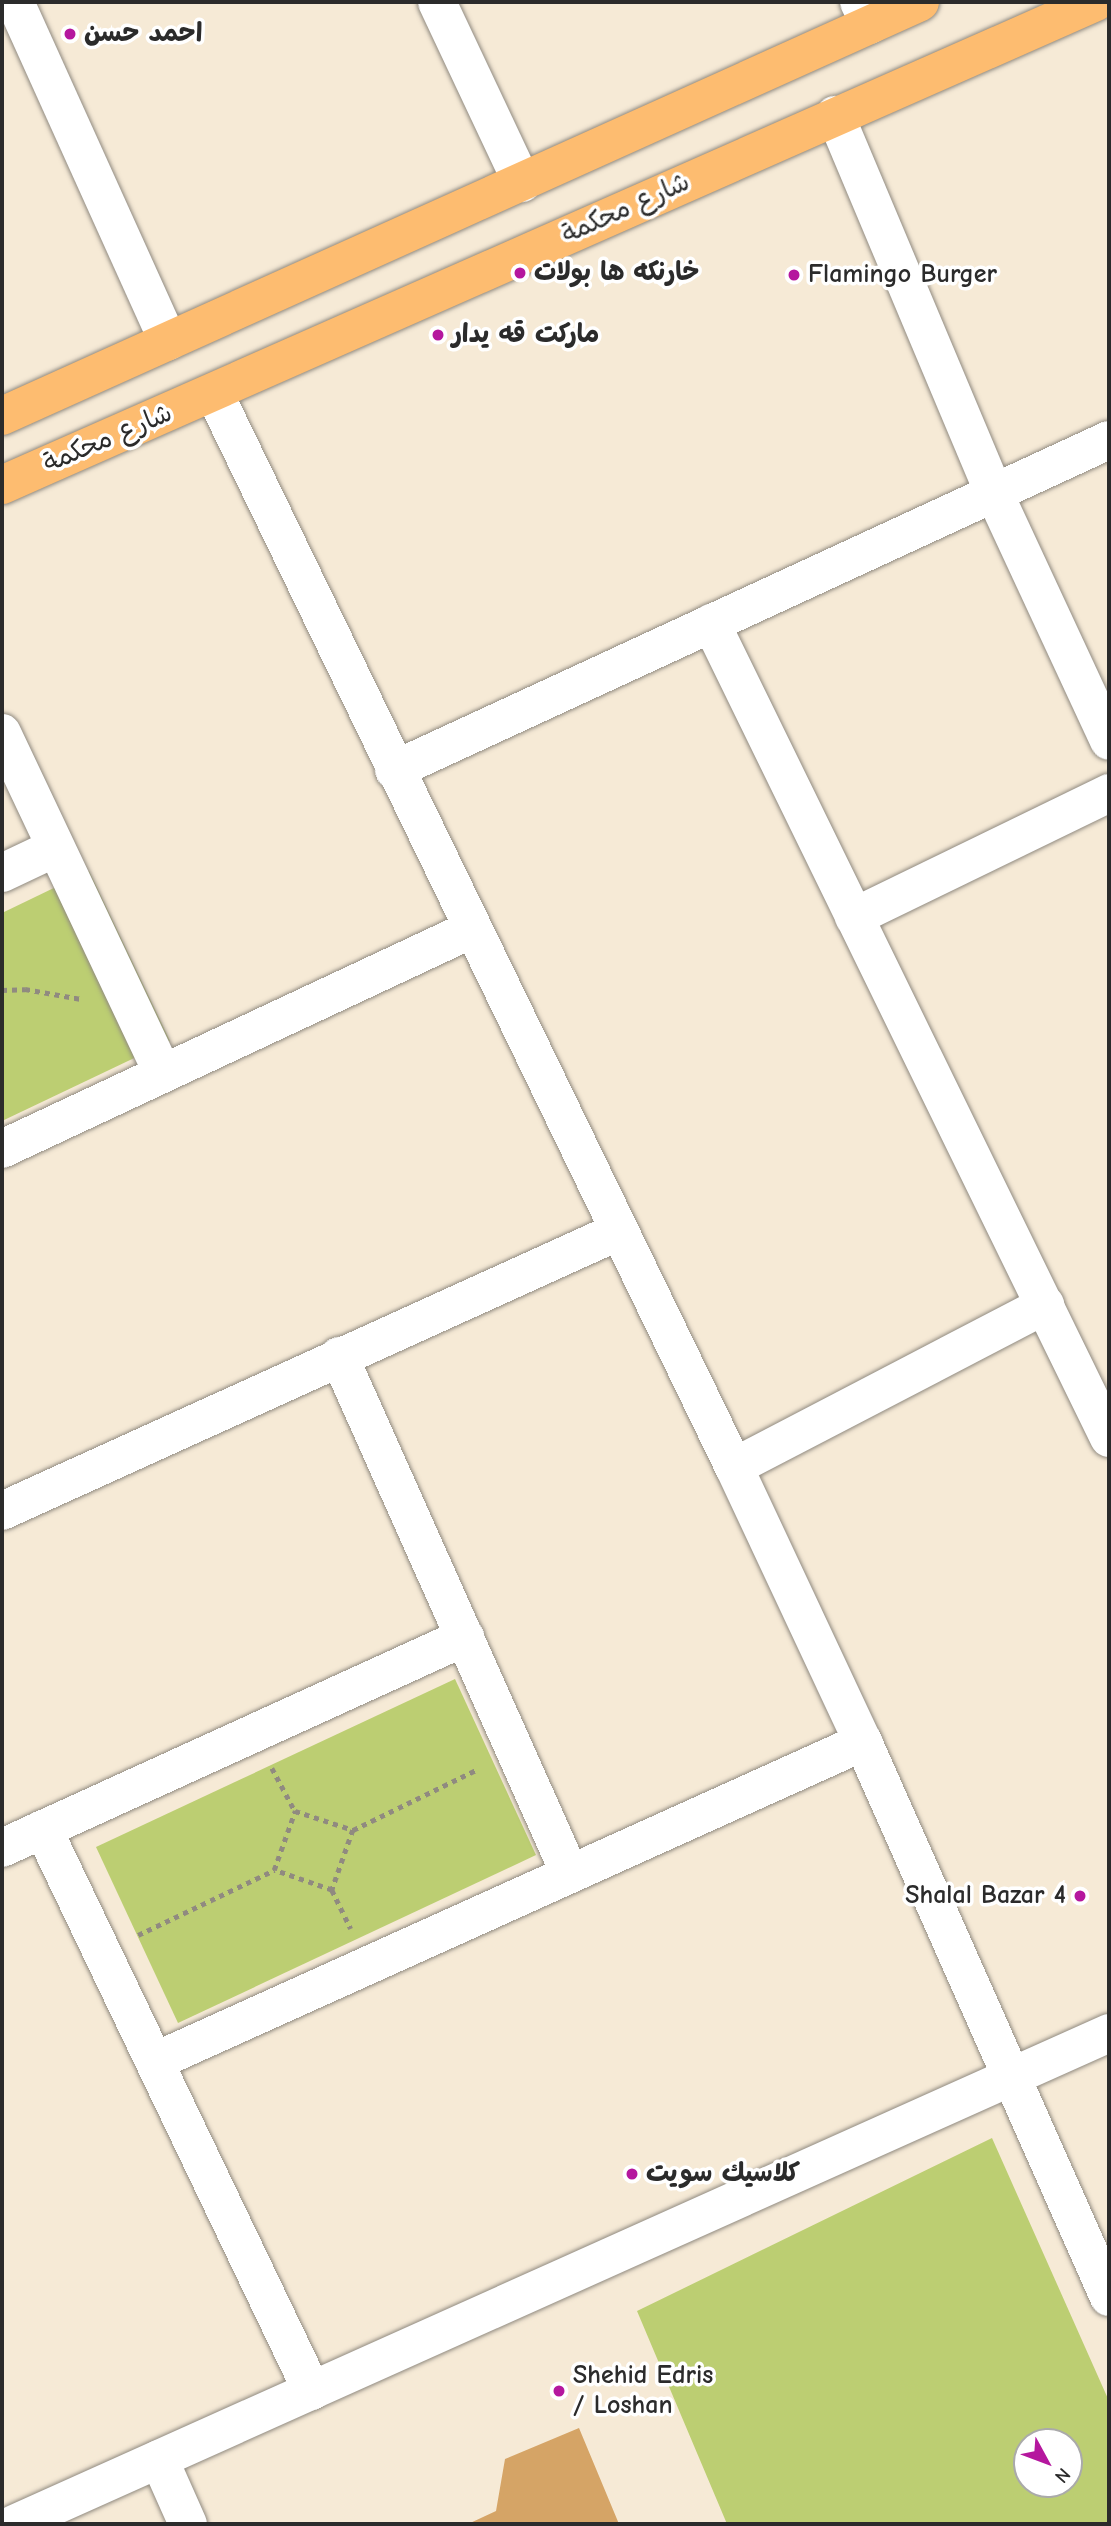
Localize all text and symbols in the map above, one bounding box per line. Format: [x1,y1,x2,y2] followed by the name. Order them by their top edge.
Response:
[84,18,202,50] place label: احمد حسن
[62,26,78,42] marker: احمد حسن
[557,167,695,251] street label: شارع محكمة
[534,257,699,289] place label: خارنكه ها بولات
[808,259,997,291] place label: Flamingo Burger
[512,265,528,281] marker: خارنكه ها بولات
[786,267,802,283] marker: Flamingo Burger
[452,319,599,351] place label: ماركت قه يدار
[430,327,446,343] marker: ماركت قه يدار
[39,398,177,480] street label: شارع محكمة
[905,1880,1066,1912] place label: Shalal Bazar 4
[1072,1888,1088,1904] marker: Shalal Bazar 4
[646,2158,800,2190] place label: كلاسيك سويت
[624,2166,640,2182] marker: كلاسيك سويت
[573,2360,713,2422] place label: Shehid Edris / Loshan
[551,2383,567,2399] marker: Shehid Edris / Loshan
[1013,2428,1083,2498] north arrow
[1050,2464,1075,2487] text: N

